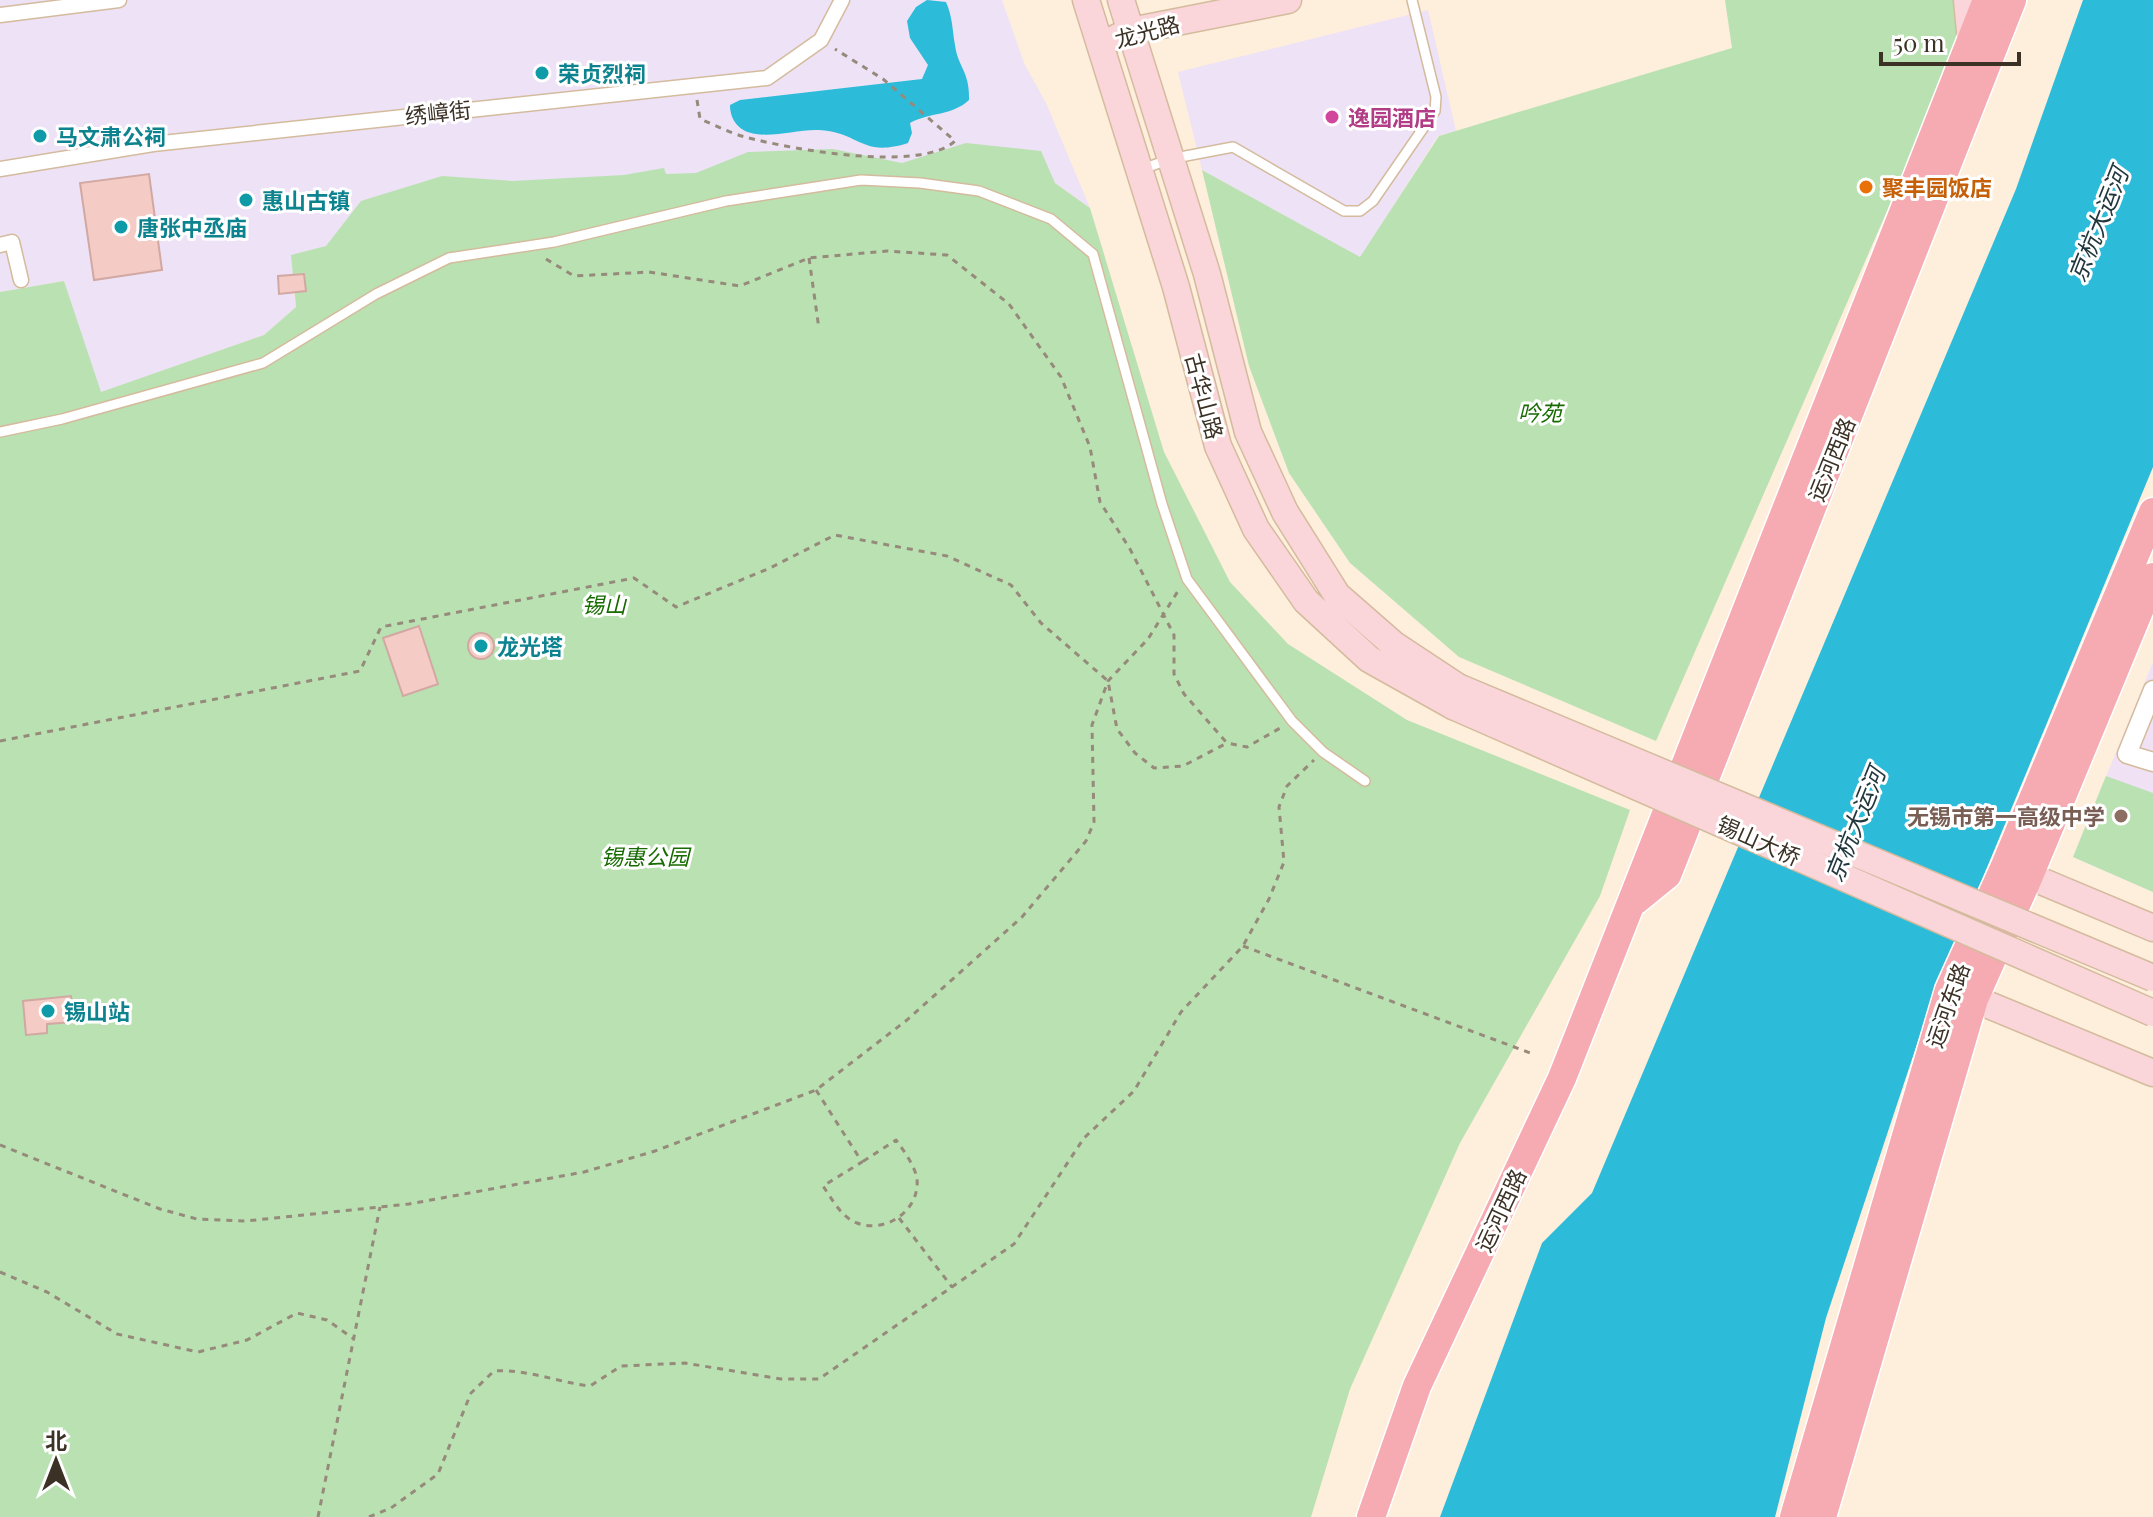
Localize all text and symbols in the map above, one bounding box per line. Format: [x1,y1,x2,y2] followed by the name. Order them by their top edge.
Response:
[1111,8,1183,54] street label: 龙光路
[1881,16,2019,66] scale bar
[1893,26,1945,58] text: 50 m
[558,58,646,88] place label: 荣贞烈祠
[533,64,551,82] marker: 荣贞烈祠
[404,94,472,130] street label: 绣嶂街
[1348,102,1436,132] place label: 逸园酒店
[1323,108,1341,126] marker: 逸园酒店
[56,121,166,151] place label: 马文肃公祠
[31,127,49,145] marker: 马文肃公祠
[2060,159,2136,286] water label: 京杭大运河
[1882,172,1992,202] place label: 聚丰园饭店
[1857,178,1875,196] marker: 聚丰园饭店
[262,185,350,215] place label: 惠山古镇
[237,191,255,209] marker: 惠山古镇
[137,212,247,242] place label: 唐张中丞庙
[112,218,130,236] marker: 唐张中丞庙
[1179,350,1231,442] street label: 古华山路
[1518,397,1565,427] park label: 吟苑
[1801,413,1861,505] street label: 运河西路
[582,589,628,619] park label: 锡山
[497,631,563,661] place label: 龙光塔
[472,637,490,655] marker: 龙光塔
[1817,759,1893,886] water label: 京杭大运河
[1907,801,2105,831] place label: 无锡市第一高级中学
[2112,807,2130,825] marker: 无锡市第一高级中学
[1713,808,1805,872] street label: 锡山大桥
[601,841,692,871] park label: 锡惠公园
[1918,959,1976,1051] street label: 运河东路
[64,996,130,1026] place label: 锡山站
[39,1002,57,1020] marker: 锡山站
[1468,1164,1532,1256] street label: 运河西路
[16,1421,96,1501] north arrow
[45,1425,67,1455] text: 北

